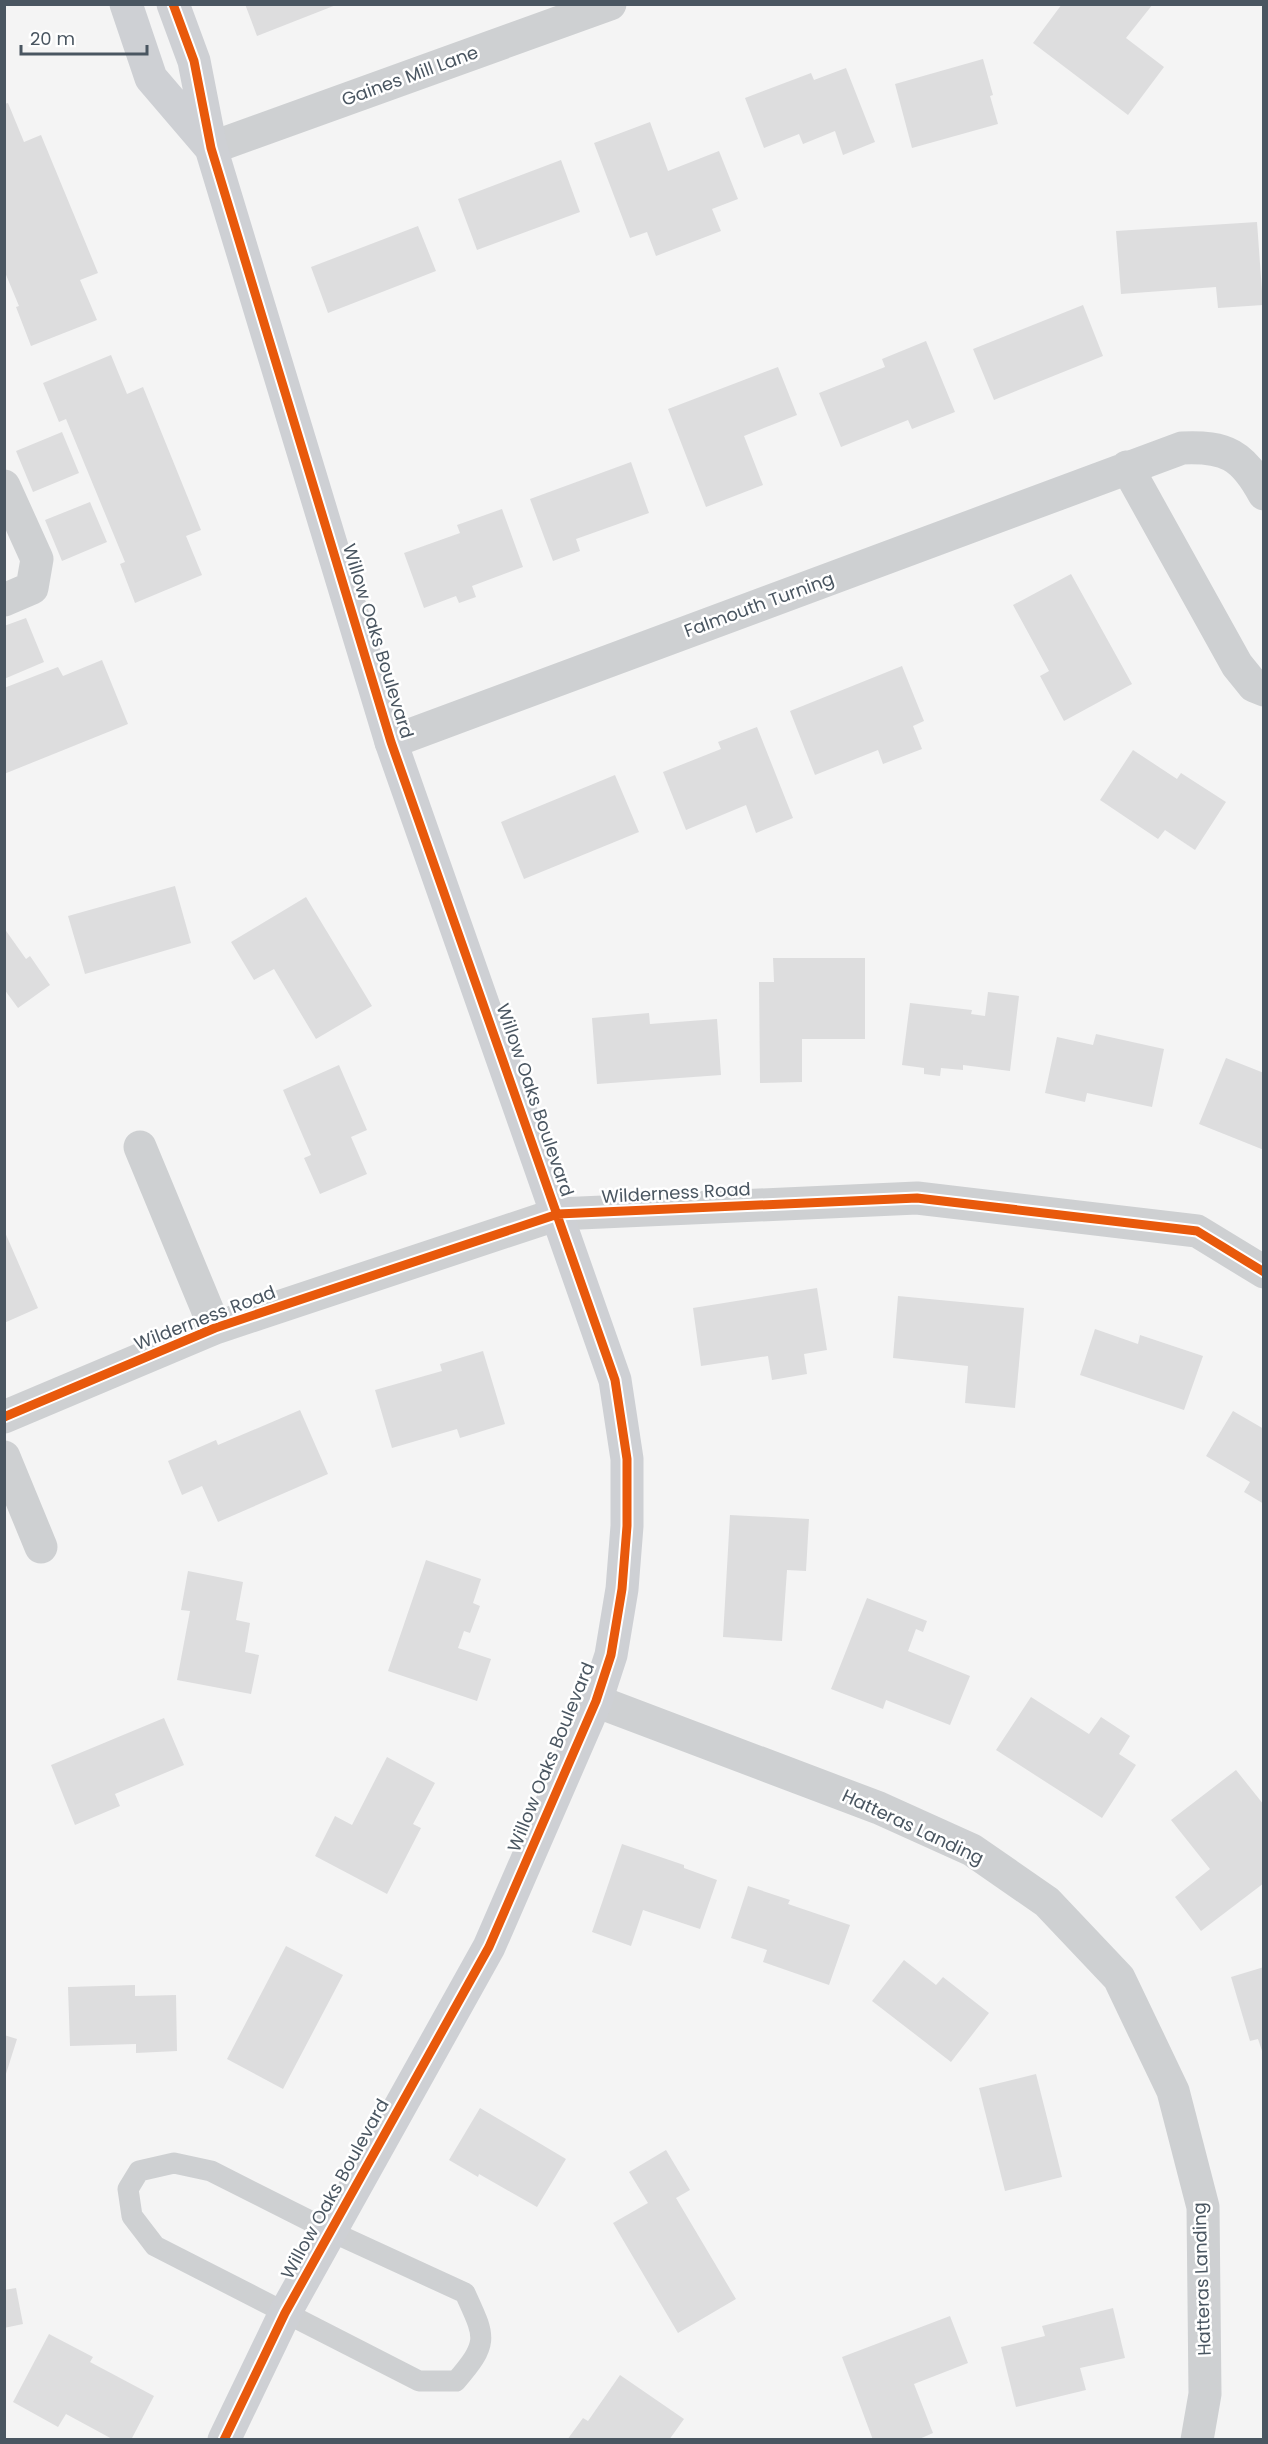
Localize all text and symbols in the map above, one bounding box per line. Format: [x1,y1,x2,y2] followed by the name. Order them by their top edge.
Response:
[21,18,147,56] scale bar
[30,26,75,51] text: 20 m
[338,39,482,112] street label: Gaines Mill Lane
[337,540,420,741] street label: Willow Oaks Boulevard
[680,566,837,643] street label: Falmouth Turning
[491,1000,580,1200] street label: Willow Oaks Boulevard
[601,1176,751,1209] street label: Wilderness Road
[131,1279,279,1356] street label: Wilderness Road
[501,1658,600,1855] street label: Willow Oaks Boulevard
[838,1783,988,1870] street label: Hatteras Landing
[275,2094,395,2283] street label: Willow Oaks Boulevard
[1186,2202,1217,2356] street label: Hatteras Landing

